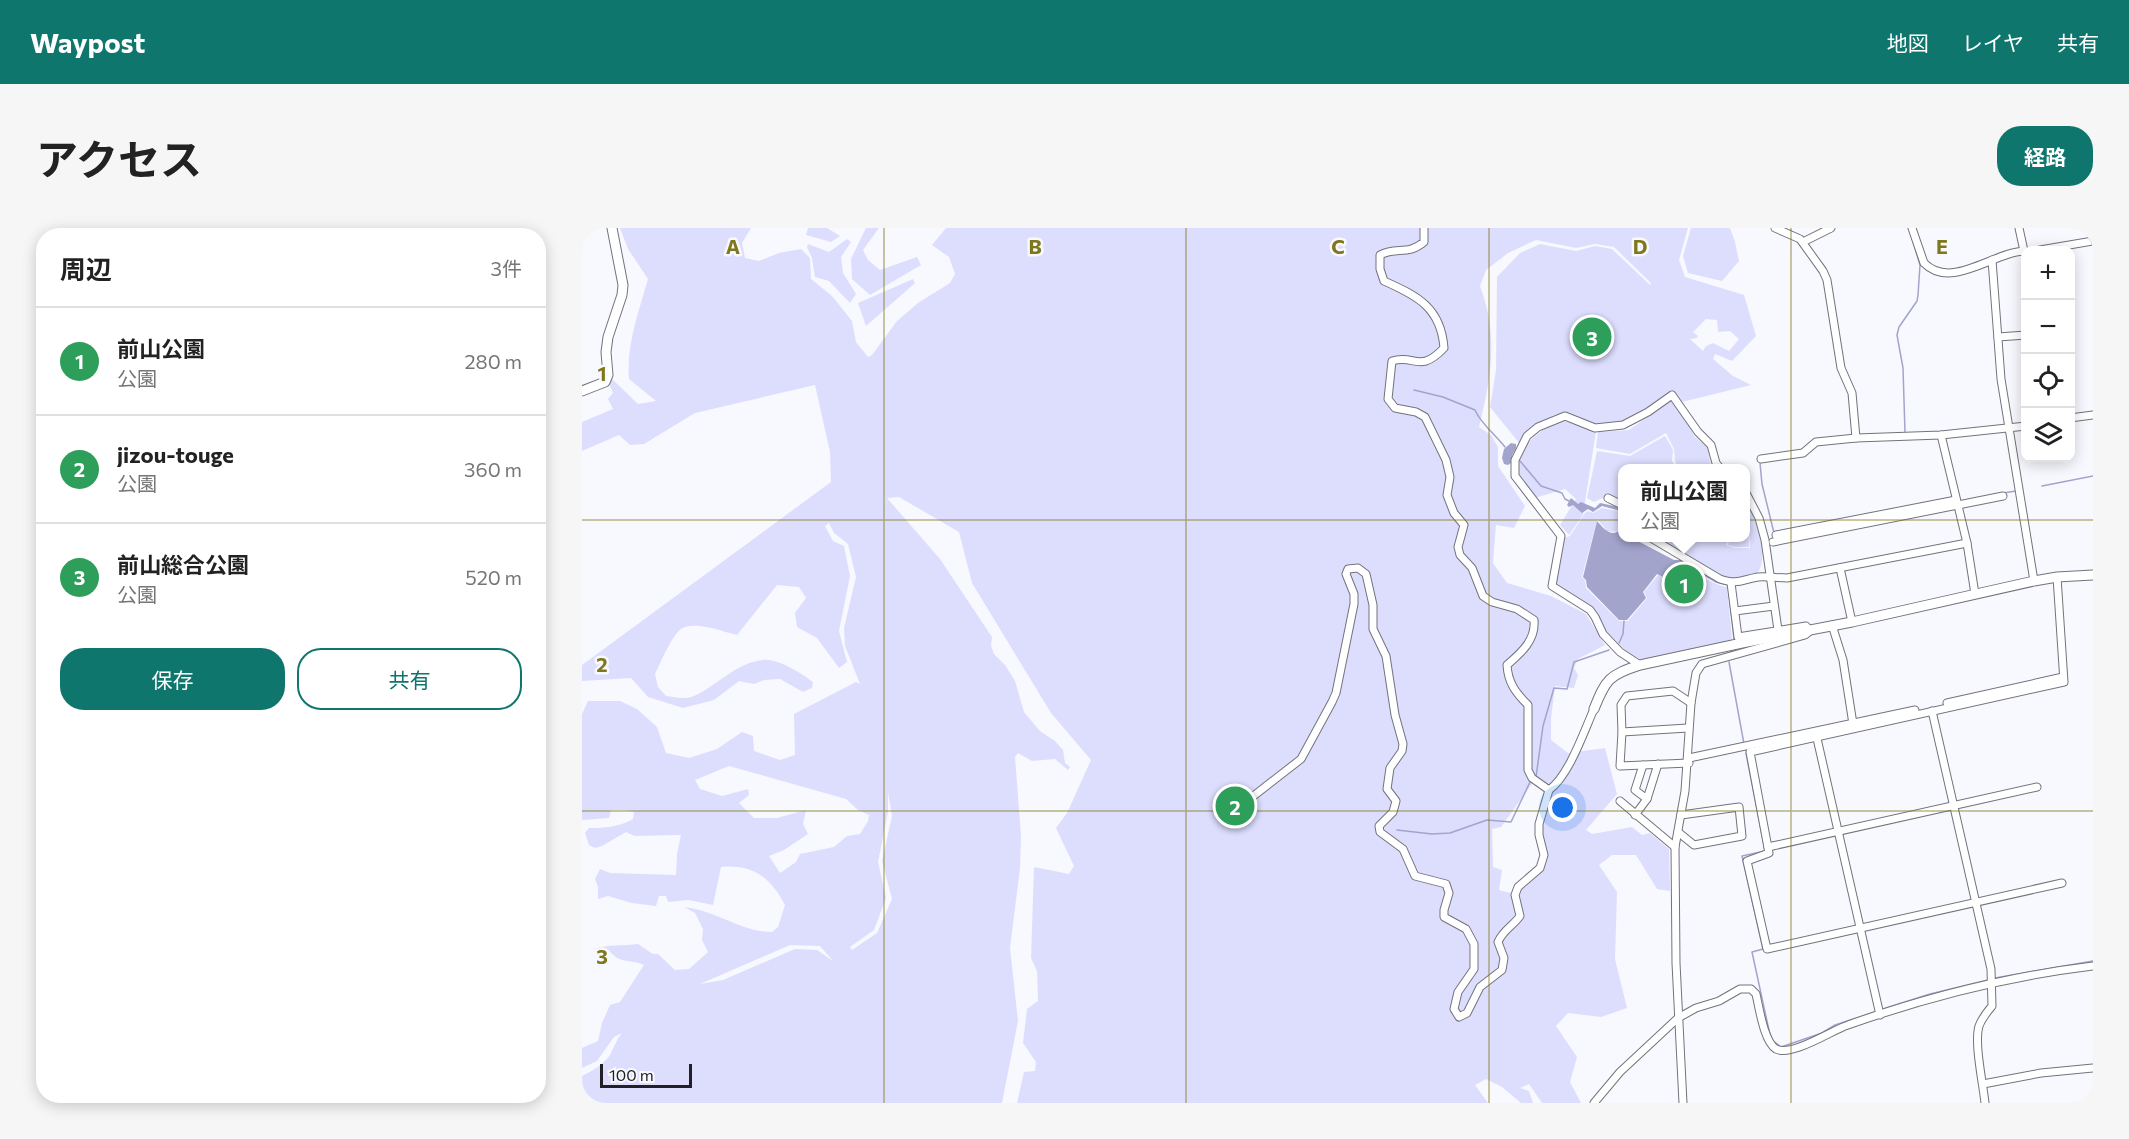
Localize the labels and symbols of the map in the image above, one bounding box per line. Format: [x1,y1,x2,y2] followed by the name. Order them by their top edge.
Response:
[726,234,740,258] text: A
[1028,234,1042,258] text: B
[1331,234,1345,258] text: C
[1633,234,1647,258] text: D
[1936,234,1948,258] text: E
[1572,314,1612,360] pin: 3
[597,361,607,385] text: 1
[1664,562,1704,606] pin: 1
[596,652,608,676] text: 2
[1216,784,1254,828] pin: 2
[1548,793,1577,822] your location
[596,944,608,968] text: 3
[600,1061,692,1088] scale bar

